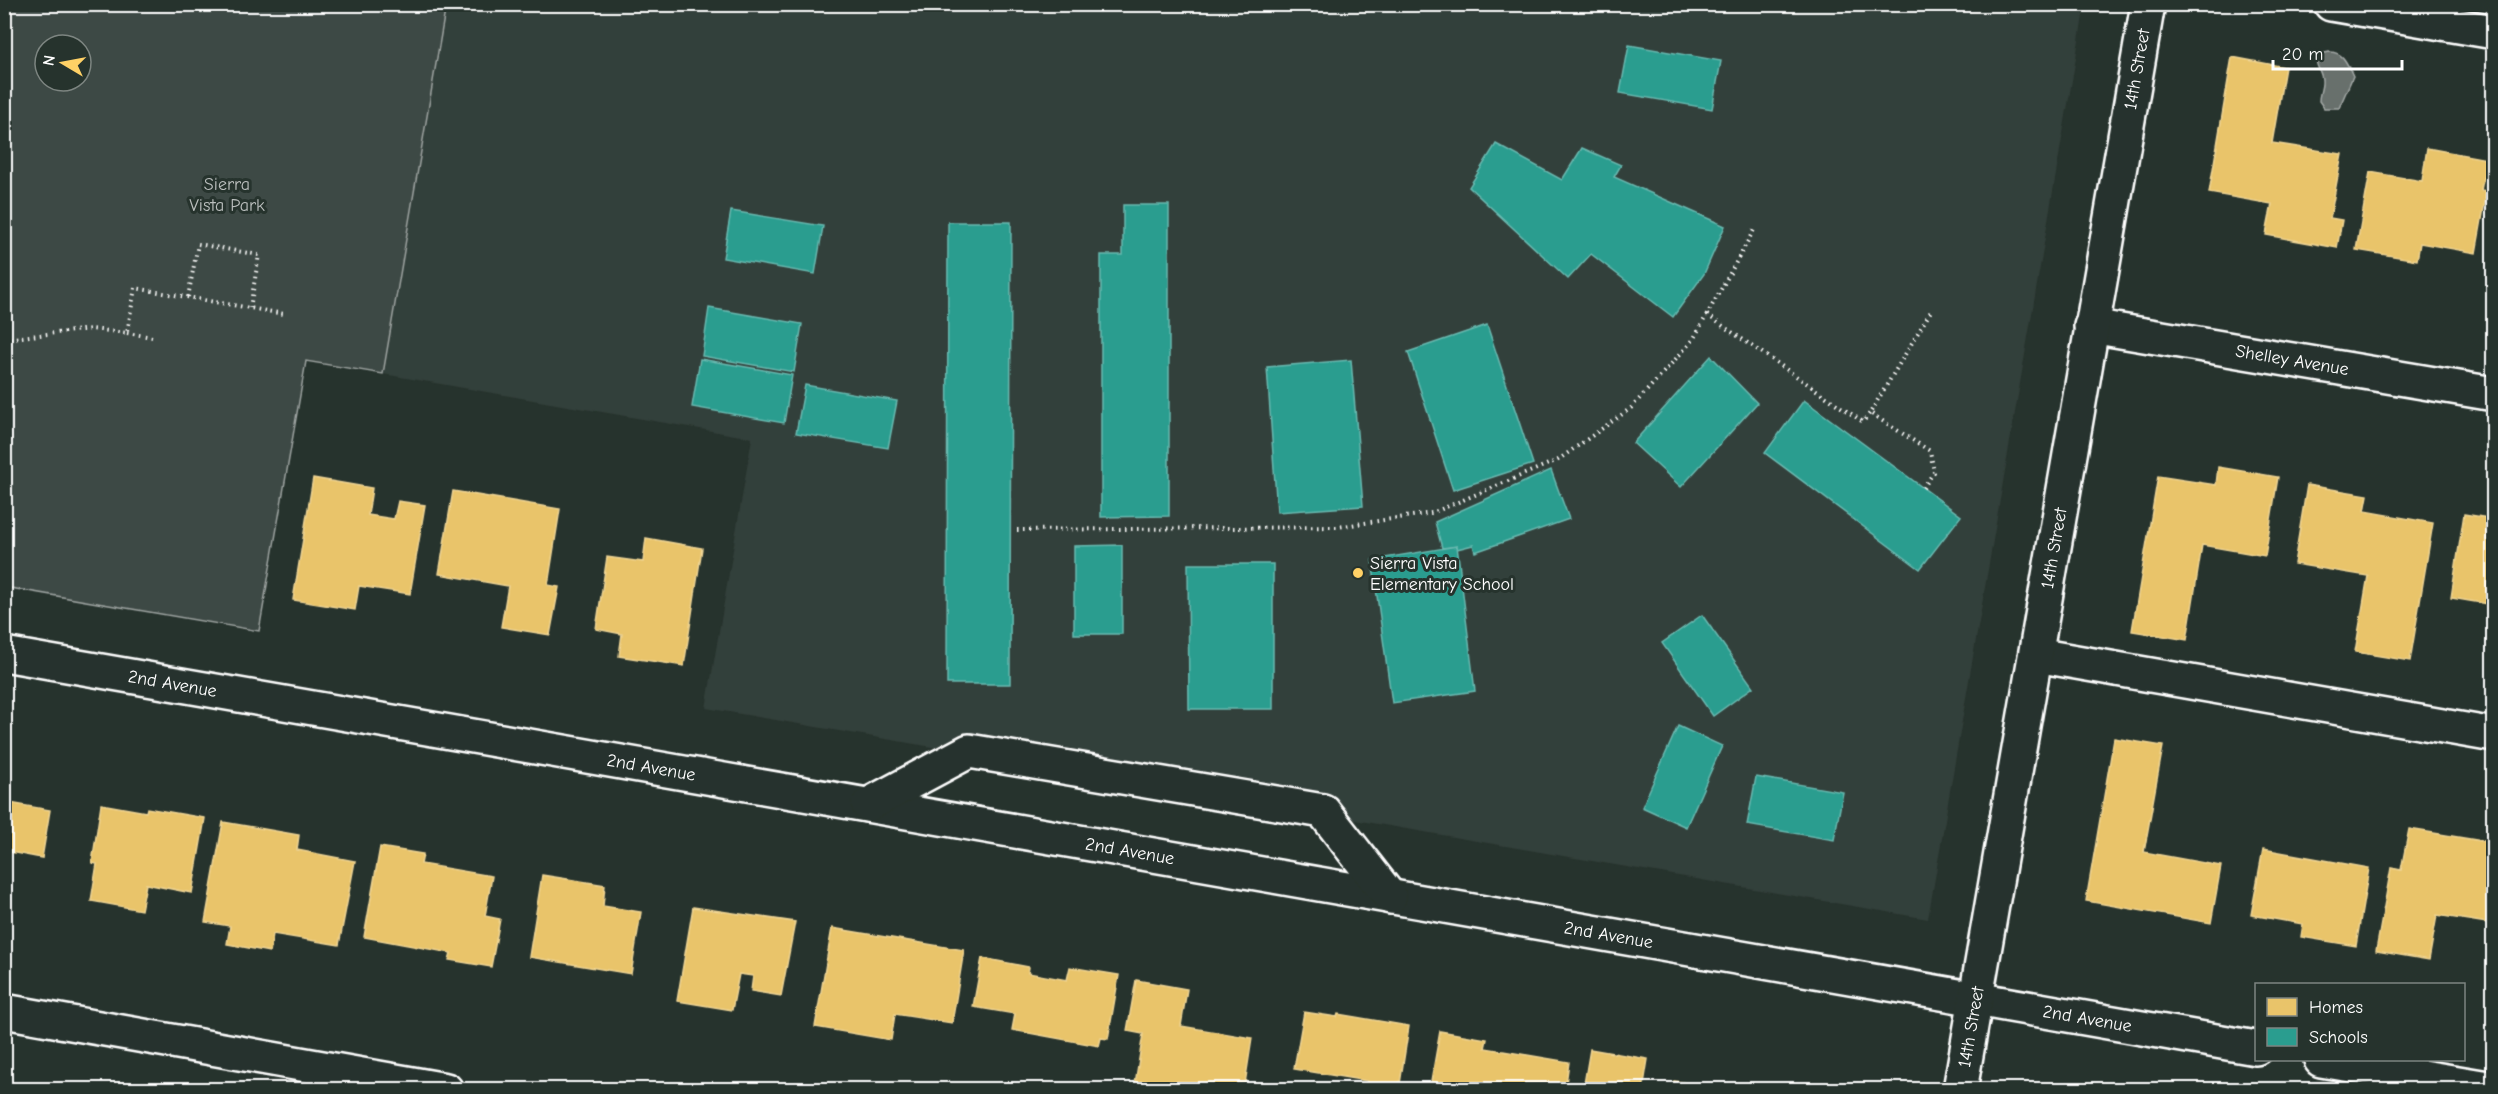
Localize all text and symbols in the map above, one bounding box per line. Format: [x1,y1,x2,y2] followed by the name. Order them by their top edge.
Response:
[2119,26,2154,111] street label: 14th Street
[33,33,93,93] north arrow
[2273,33,2402,71] scale bar
[2282,44,2323,65] text: 20 m
[39,54,59,67] text: N
[189,174,265,216] park label: Sierra Vista Park
[2234,340,2350,380] street label: Shelley Avenue
[2036,505,2071,590] street label: 14th Street
[1370,553,1514,595] place label: Sierra Vista Elementary School
[1351,566,1365,580] marker: Sierra Vista Elementary School
[126,665,218,702] street label: 2nd Avenue
[605,749,697,785] street label: 2nd Avenue
[1084,833,1176,869] street label: 2nd Avenue
[1563,917,1655,953] street label: 2nd Avenue
[2255,983,2465,1061] legend
[1954,984,1988,1069] street label: 14th Street
[2309,997,2363,1018] text: Homes
[2041,1000,2133,1037] street label: 2nd Avenue
[2309,1027,2368,1048] text: Schools

